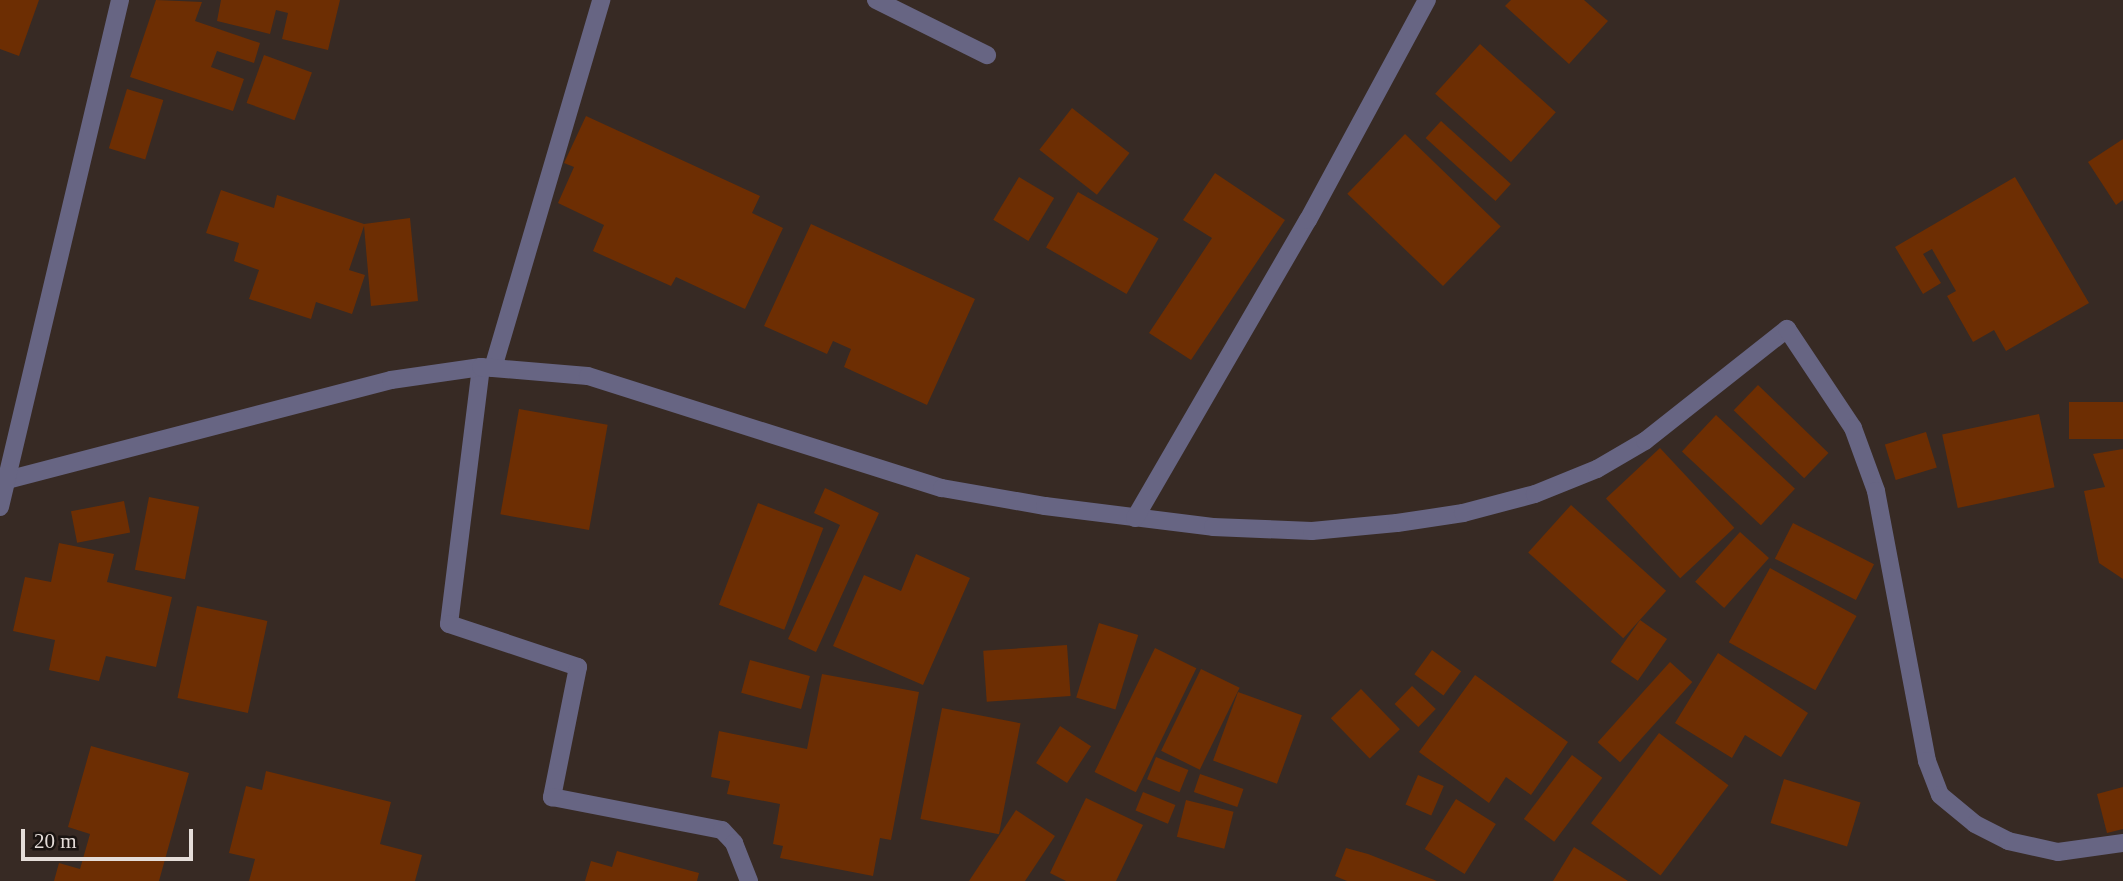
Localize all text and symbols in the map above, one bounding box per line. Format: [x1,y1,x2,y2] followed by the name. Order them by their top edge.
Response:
[24,814,196,858] scale bar
[34,829,77,853] text: 20 m

